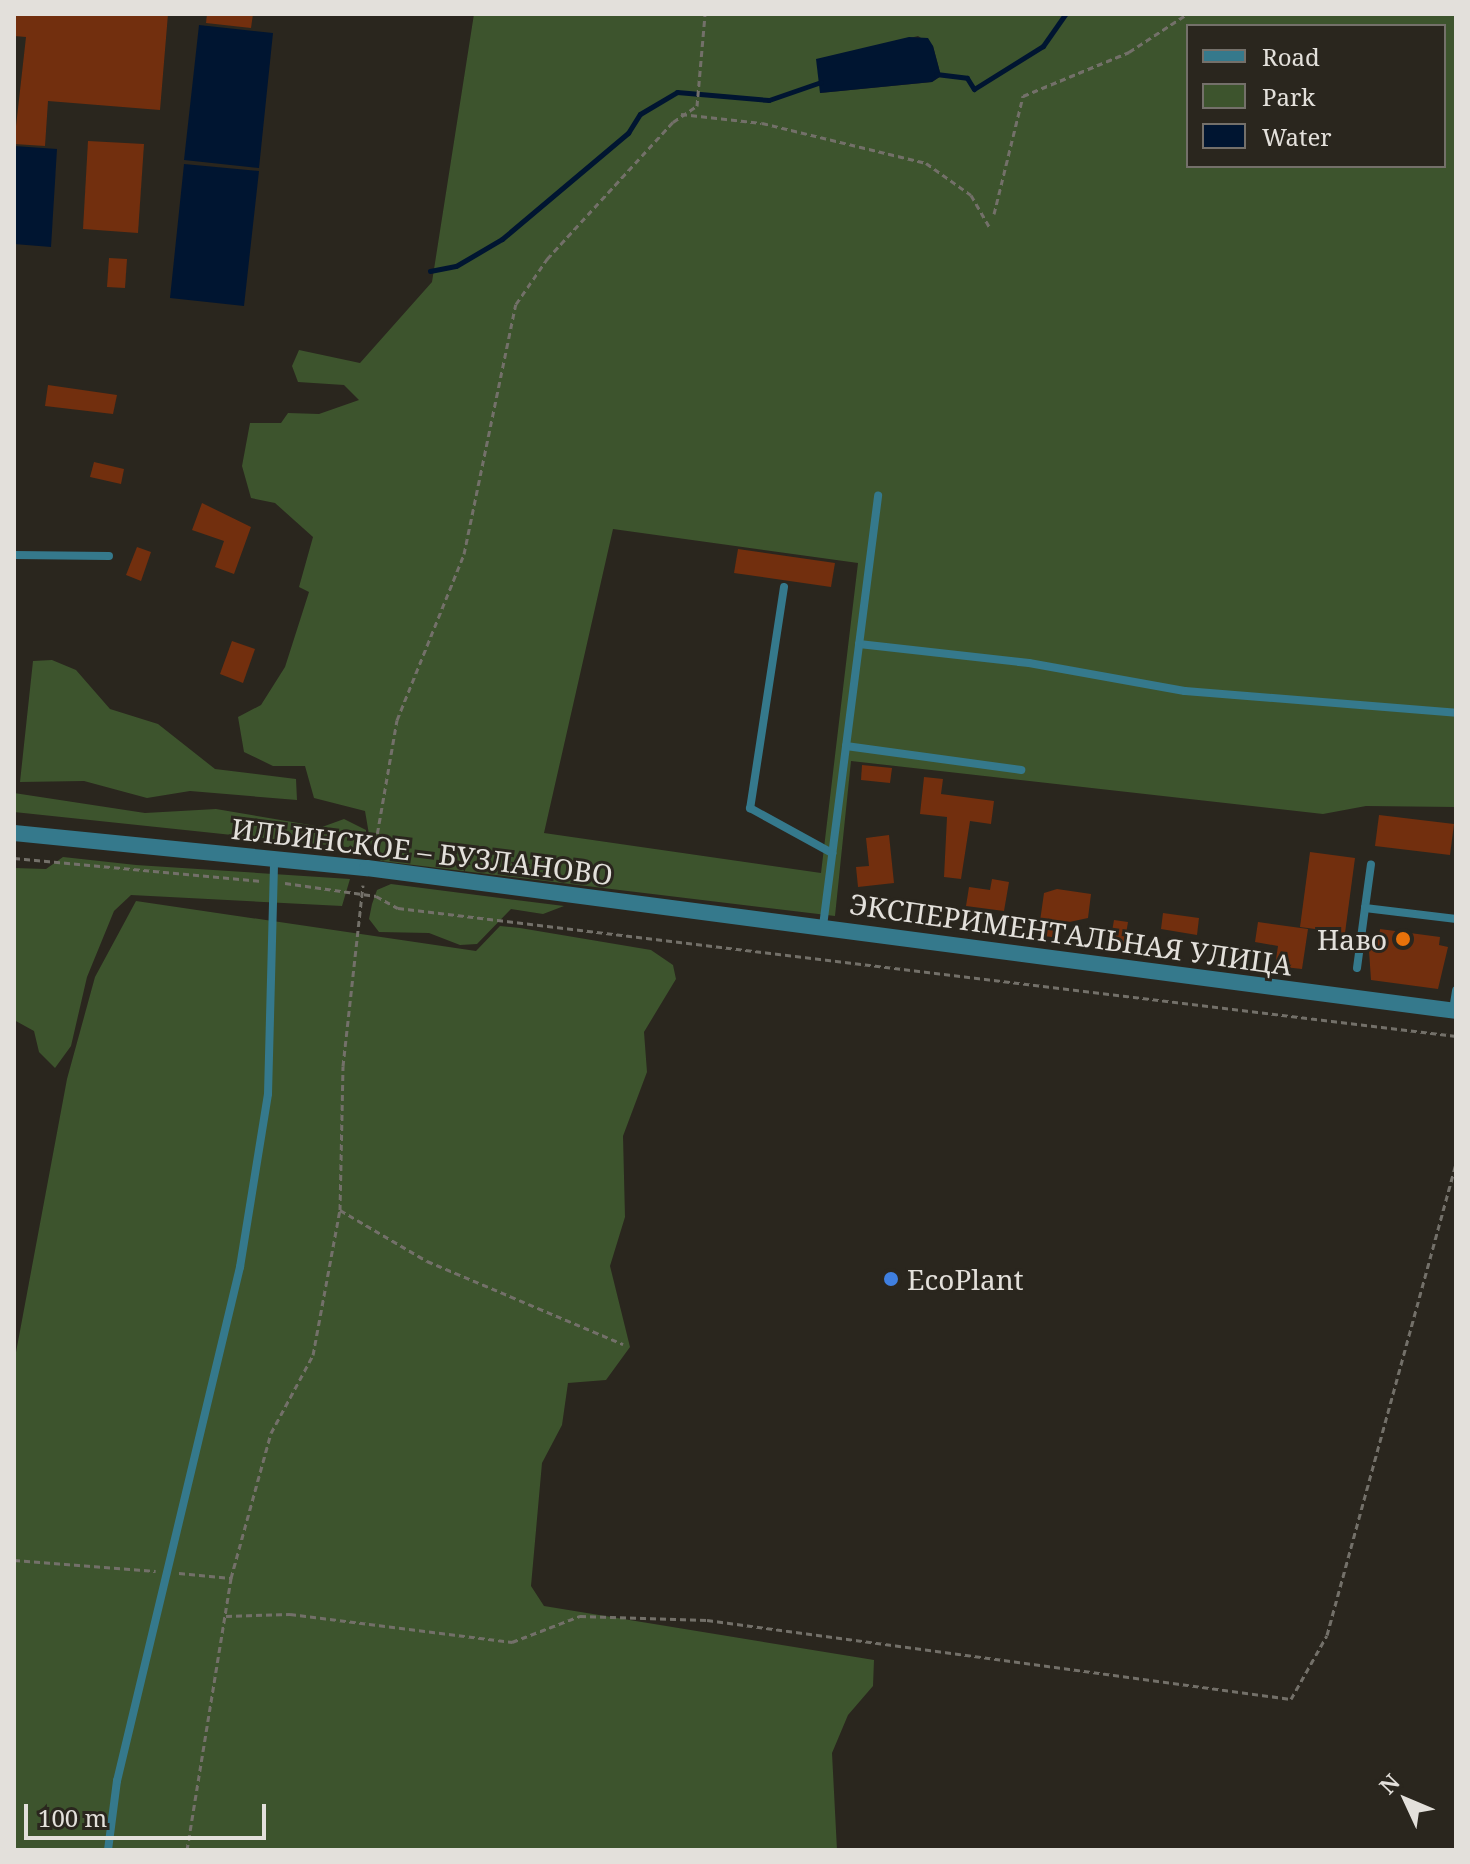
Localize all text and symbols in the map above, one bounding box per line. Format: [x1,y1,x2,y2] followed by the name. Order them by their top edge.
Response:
[1186,24,1446,168] legend
[1262,40,1320,73] text: Road
[1262,80,1315,113] text: Park
[1262,120,1332,153] text: Water
[229,811,615,891] street label: ИЛЬИНСКОЕ – БУЗЛАНОВО
[848,886,1294,982] street label: ЭКСПЕРИМЕНТАЛЬНАЯ УЛИЦА
[1317,922,1387,956] place label: Наво
[1394,930,1412,948] marker: Наво
[907,1262,1024,1296] place label: EcoPlant
[882,1270,900,1288] marker: EcoPlant
[1366,1760,1446,1840] north arrow
[1372,1767,1406,1800] text: N
[28,1788,270,1838] scale bar
[38,1801,107,1834] text: 100 m

